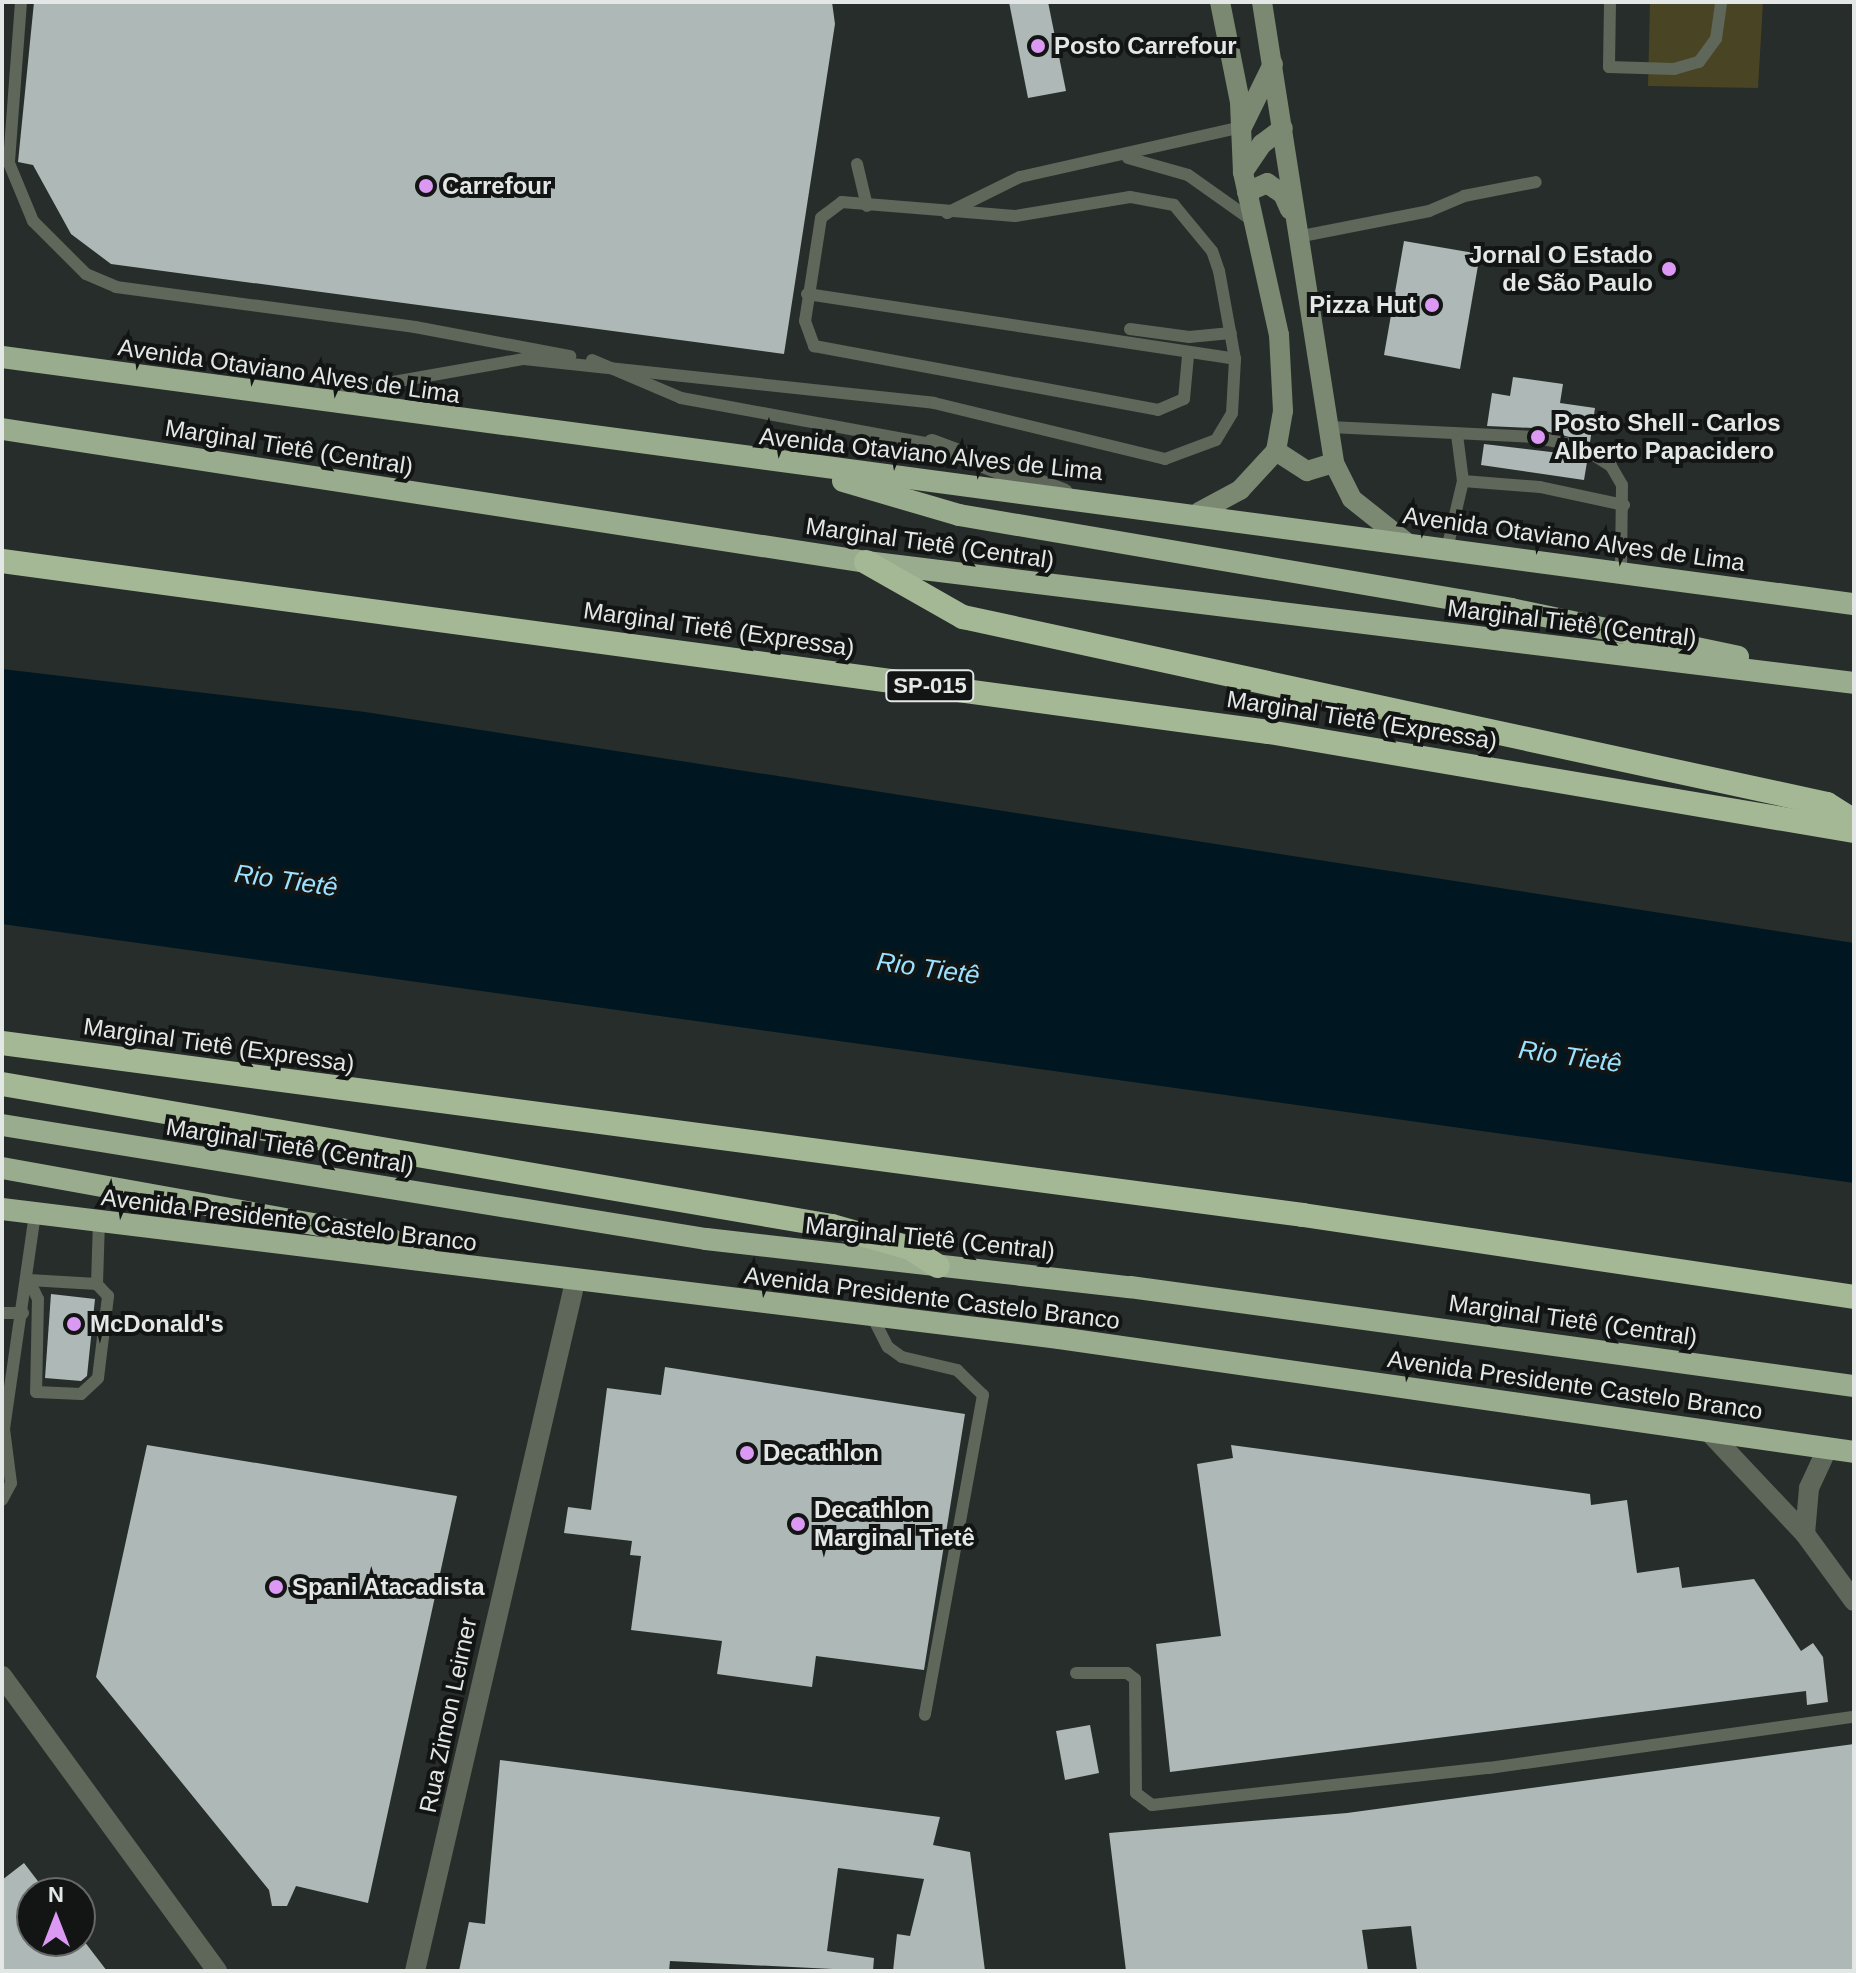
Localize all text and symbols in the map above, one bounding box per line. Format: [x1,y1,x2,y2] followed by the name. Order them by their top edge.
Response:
[1054,32,1237,60] place label: Posto Carrefour
[1029,37,1047,55] marker: Posto Carrefour
[442,172,551,200] place label: Carrefour
[417,177,435,195] marker: Carrefour
[1469,241,1653,297] place label: Jornal O Estado de São Paulo
[1660,260,1678,278] marker: Jornal O Estado de São Paulo
[1309,291,1416,319] place label: Pizza Hut
[1423,296,1441,314] marker: Pizza Hut
[115,333,463,409] street label: Avenida Otaviano Alves de Lima
[1554,409,1781,465] place label: Posto Shell - Carlos Alberto Papacidero
[163,413,415,481] street label: Marginal Tietê (Central)
[757,422,1105,486] street label: Avenida Otaviano Alves de Lima
[1529,428,1547,446] marker: Posto Shell - Carlos Alberto Papacidero
[1400,501,1748,577] street label: Avenida Otaviano Alves de Lima
[804,511,1056,575] street label: Marginal Tietê (Central)
[1446,593,1698,653] street label: Marginal Tietê (Central)
[581,596,857,662] street label: Marginal Tietê (Expressa)
[884,668,976,704] road number: SP-015
[1224,684,1500,756] street label: Marginal Tietê (Expressa)
[232,858,340,904] water label: Rio Tietê
[874,946,982,992] water label: Rio Tietê
[81,1012,357,1078] street label: Marginal Tietê (Expressa)
[1516,1034,1624,1080] water label: Rio Tietê
[164,1112,416,1180] street label: Marginal Tietê (Central)
[99,1183,479,1257] street label: Avenida Presidente Castelo Branco
[804,1211,1056,1265] street label: Marginal Tietê (Central)
[742,1261,1122,1335] street label: Avenida Presidente Castelo Branco
[1447,1288,1699,1352] street label: Marginal Tietê (Central)
[90,1310,224,1338] place label: McDonald's
[65,1315,83,1333] marker: McDonald's
[1386,1344,1764,1426] street label: Avenida Presidente Castelo Branco
[763,1439,879,1467] place label: Decathlon
[738,1444,756,1462] marker: Decathlon
[814,1496,975,1552] place label: Decathlon Marginal Tietê
[789,1515,807,1533] marker: Decathlon Marginal Tietê
[292,1573,485,1601] place label: Spani Atacadista
[267,1578,285,1596] marker: Spani Atacadista
[413,1615,483,1815] street label: Rua Zimon Leirner
[16,1877,96,1957] north arrow
[48,1882,64,1907] text: N

